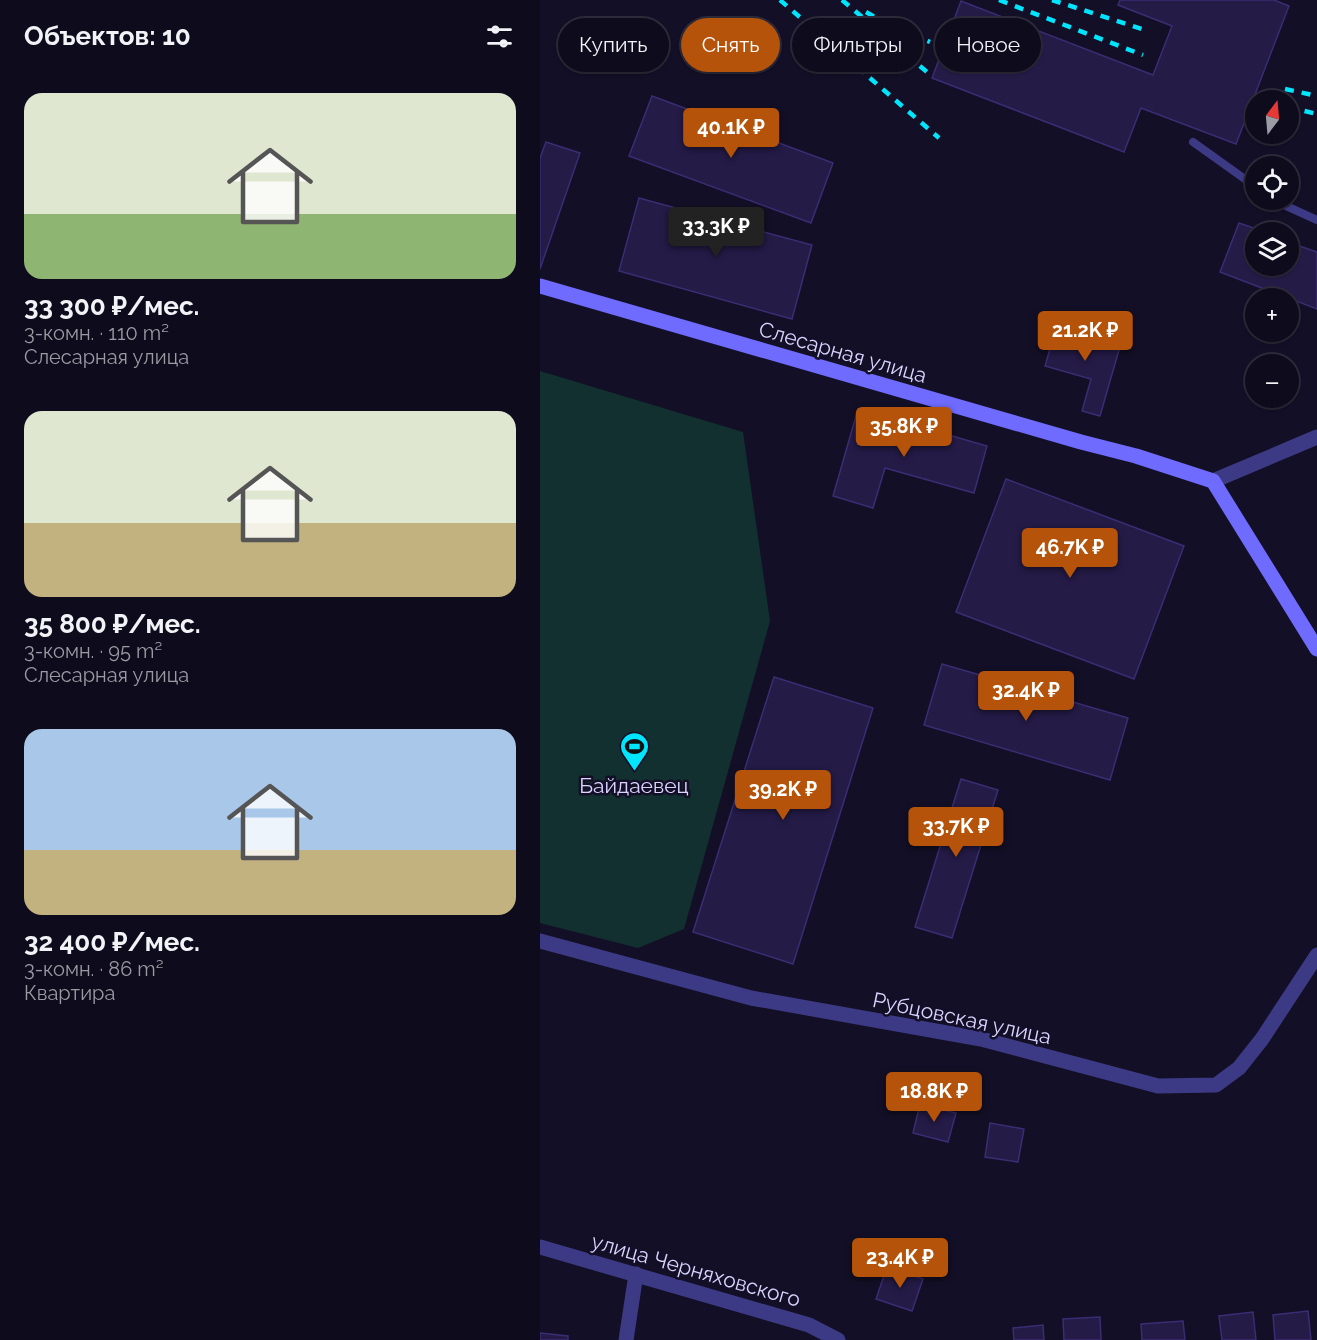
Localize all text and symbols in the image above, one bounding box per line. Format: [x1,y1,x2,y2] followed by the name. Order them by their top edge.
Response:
[558,18,669,72] chip: Купить
[681,18,780,72] chip: Снять
[792,18,923,72] chip: Фильтры
[935,18,1041,72] chip: Новое
[483,20,516,53] icon: filters
[24,21,191,51] text: Объектов: 10
[1245,90,1299,144] north arrow
[1245,90,1299,408] map controls
[676,108,786,159] pin: 40.1K ₽
[697,115,765,139] text: 40.1K ₽
[216,132,324,240] icon: home
[1245,156,1299,210] button: locate
[661,207,771,258] pin: 33.3K ₽
[682,214,750,238] text: 33.3K ₽
[1245,222,1299,276] button: layers
[1245,288,1299,342] button: +
[24,291,199,321] text: 33 300 ₽/мес.
[1030,311,1140,362] pin: 21.2K ₽
[756,316,930,388] street label: Слесарная улица
[1052,318,1118,342] text: 21.2K ₽
[24,321,169,345] text: 3-комн. · 110 m²
[24,345,189,369] text: Слесарная улица
[1245,354,1299,408] button: −
[849,407,959,458] pin: 35.8K ₽
[870,414,938,438] text: 35.8K ₽
[216,450,324,558] icon: home
[1015,528,1125,579] pin: 46.7K ₽
[1036,535,1104,559] text: 46.7K ₽
[24,609,201,639] text: 35 800 ₽/мес.
[24,639,162,663] text: 3-комн. · 95 m²
[24,663,189,687] text: Слесарная улица
[971,671,1081,722] pin: 32.4K ₽
[992,678,1060,702] text: 32.4K ₽
[618,730,650,772] sports icon: Байдаевец
[216,768,324,876] icon: home
[728,770,838,821] pin: 39.2K ₽
[579,773,689,798] place label: Байдаевец
[749,777,817,801] text: 39.2K ₽
[901,807,1011,858] pin: 33.7K ₽
[922,814,990,838] text: 33.7K ₽
[24,927,200,957] text: 32 400 ₽/мес.
[24,957,163,981] text: 3-комн. · 86 m²
[24,981,115,1005] text: Квартира
[870,987,1054,1049] street label: Рубцовская улица
[879,1072,989,1123] pin: 18.8K ₽
[900,1079,968,1103] text: 18.8K ₽
[589,1228,803,1312] street label: улица Черняховского
[845,1238,955,1289] pin: 23.4K ₽
[866,1245,934,1269] text: 23.4K ₽

